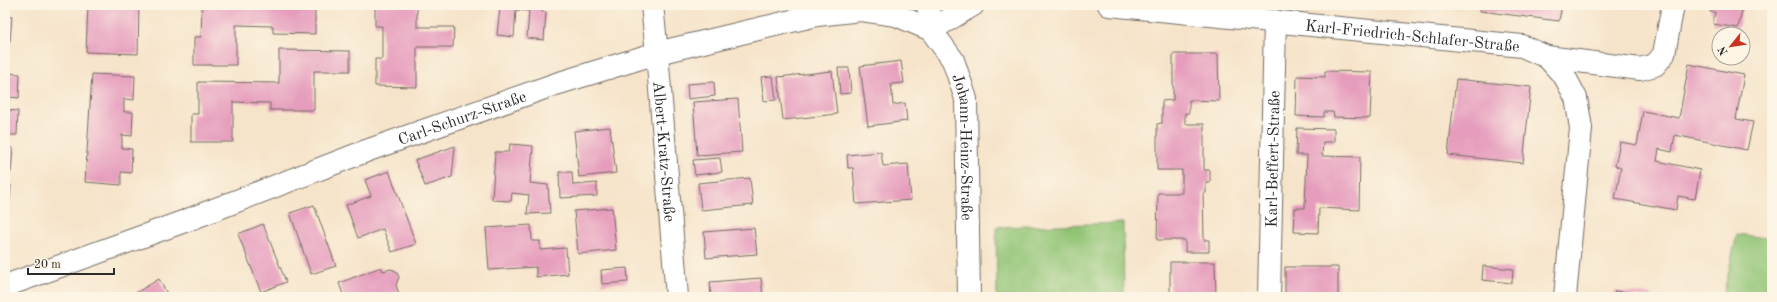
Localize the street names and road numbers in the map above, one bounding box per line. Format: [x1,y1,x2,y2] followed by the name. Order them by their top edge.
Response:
[1304,19,1520,56] street label: Karl-Friedrich-Schlafer-Straße
[948,72,974,221] street label: Johann-Heinz-Straße
[649,81,677,223] street label: Albert-Kratz-Straße
[396,89,529,149] street label: Carl-Schurz-Straße
[1265,90,1283,228] street label: Karl-Beffert-Straße

